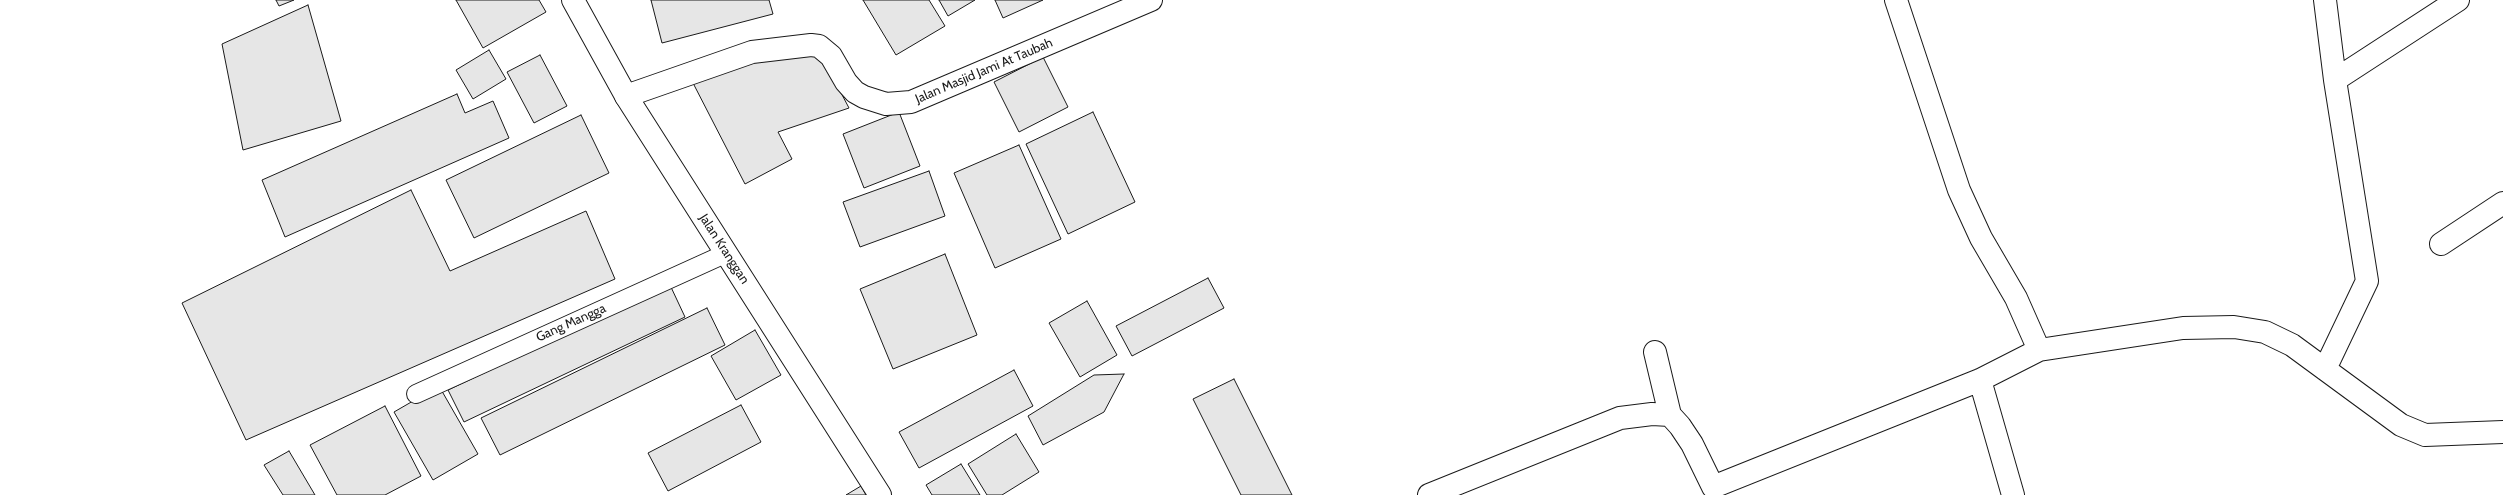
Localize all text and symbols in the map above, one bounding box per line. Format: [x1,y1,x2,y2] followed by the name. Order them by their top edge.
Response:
[913,35,1055,107] street label: Jalan Masjid Jami At Taubah
[696,211,752,287] street label: Jalan Kranggan
[534,301,608,345] street label: Gang Mangga

